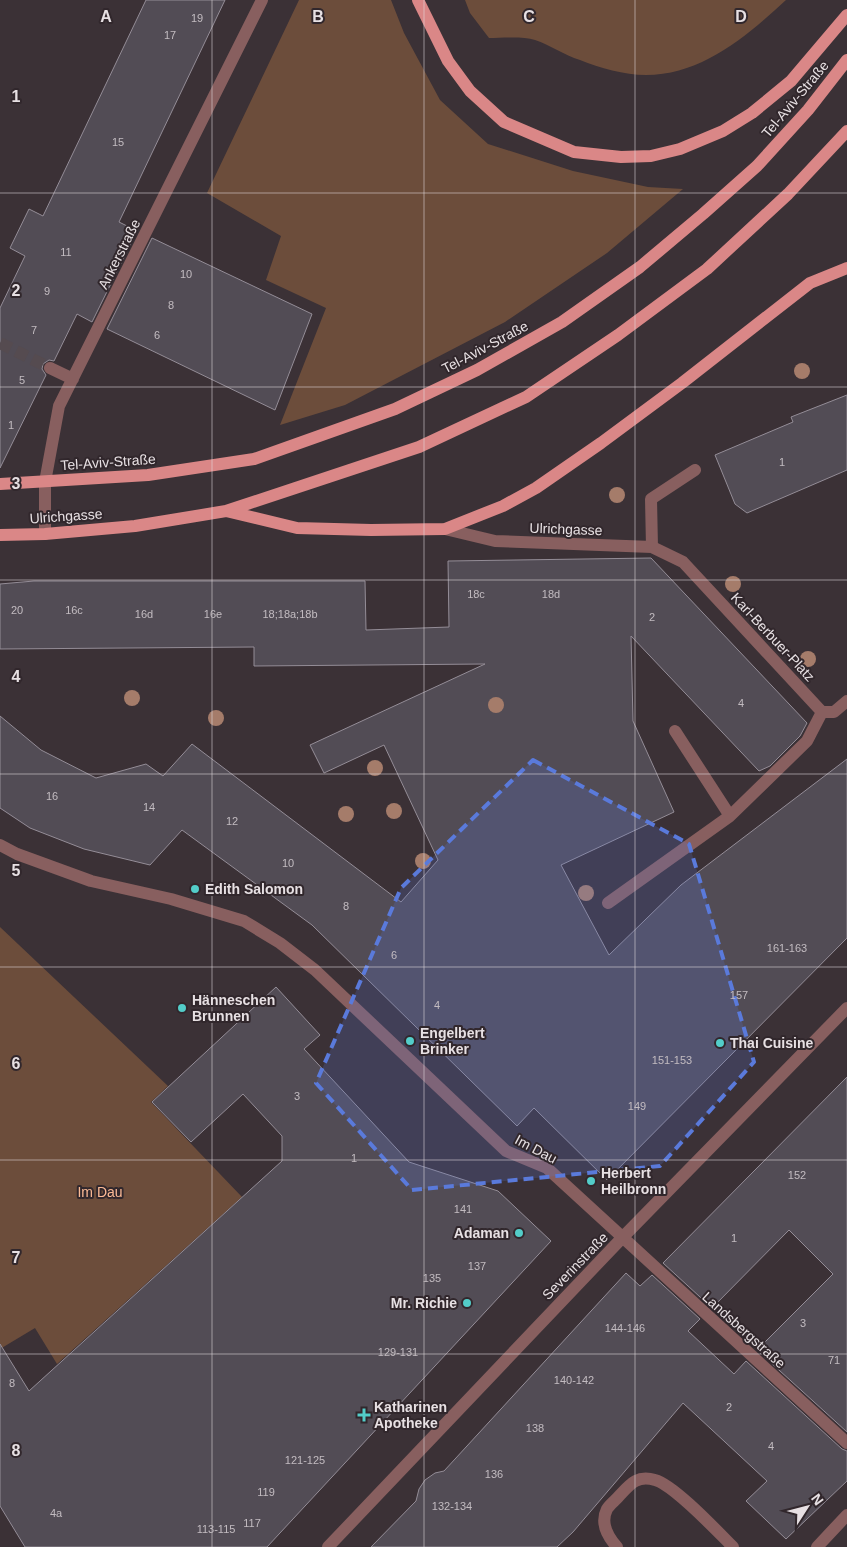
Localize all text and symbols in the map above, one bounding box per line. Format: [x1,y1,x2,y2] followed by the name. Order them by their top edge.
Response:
[100,8,112,25] text: A
[312,8,324,25] text: B
[523,8,535,25] text: C
[735,8,747,25] text: D
[191,12,203,24] house number: 19
[164,29,176,41] house number: 17
[758,57,832,141] street label: Tel-Aviv-Straße
[12,88,21,105] text: 1
[112,136,124,148] house number: 15
[95,216,144,292] street label: Ankerstraße
[60,246,72,258] house number: 11
[180,268,192,280] house number: 10
[12,282,21,299] text: 2
[44,285,50,297] house number: 9
[168,299,174,311] house number: 8
[439,317,531,376] street label: Tel-Aviv-Straße
[31,324,37,336] house number: 7
[154,329,160,341] house number: 6
[19,374,25,386] house number: 5
[8,419,14,431] house number: 1
[60,451,156,473] street label: Tel-Aviv-Straße
[779,456,785,468] house number: 1
[12,475,21,492] text: 3
[29,505,103,527] street label: Ulrichgasse
[529,520,603,538] street label: Ulrichgasse
[467,588,485,600] house number: 18c
[542,588,560,600] house number: 18d
[728,589,818,685] street label: Karl-Berbuer-Platz
[11,604,23,616] house number: 20
[65,604,83,616] house number: 16c
[135,608,153,620] house number: 16d
[204,608,222,620] house number: 16e
[262,608,318,620] house number: 18;18a;18b
[649,611,655,623] house number: 2
[12,668,21,685] text: 4
[738,697,744,709] house number: 4
[46,790,58,802] house number: 16
[143,801,155,813] house number: 14
[226,815,238,827] house number: 12
[282,857,294,869] house number: 10
[12,862,21,879] text: 5
[205,881,303,897] place label: Edith Salomon
[189,883,201,895] marker: Edith Salomon
[343,900,349,912] house number: 8
[767,942,807,954] house number: 161-163
[391,949,397,961] house number: 6
[730,989,748,1001] house number: 157
[192,992,275,1024] place label: Hänneschen Brunnen
[434,999,440,1011] house number: 4
[176,1002,188,1014] marker: Hänneschen Brunnen
[420,1025,485,1057] place label: Engelbert Brinker
[404,1035,416,1047] marker: Engelbert Brinker
[730,1035,813,1051] place label: Thai Cuisine
[714,1037,726,1049] marker: Thai Cuisine
[652,1054,692,1066] house number: 151-153
[12,1055,21,1072] text: 6
[294,1090,300,1102] house number: 3
[628,1100,646,1112] house number: 149
[512,1131,560,1167] street label: Im Dau
[351,1152,357,1164] house number: 1
[601,1165,666,1197] place label: Herbert Heilbronn
[788,1169,806,1181] house number: 152
[585,1175,597,1187] marker: Herbert Heilbronn
[77,1184,123,1200] park label: Im Dau
[454,1203,472,1215] house number: 141
[454,1225,509,1241] place label: Adaman
[513,1227,525,1239] marker: Adaman
[539,1229,611,1303] street label: Severinstraße
[731,1232,737,1244] house number: 1
[12,1249,21,1266] text: 7
[468,1260,486,1272] house number: 137
[423,1272,441,1284] house number: 135
[699,1289,789,1371] street label: Landsbergstraße
[391,1295,457,1311] place label: Mr. Richie
[461,1297,473,1309] marker: Mr. Richie
[800,1317,806,1329] house number: 3
[605,1322,645,1334] house number: 144-146
[378,1346,418,1358] house number: 129-131
[828,1354,840,1366] house number: 71
[554,1374,594,1386] house number: 140-142
[9,1377,15,1389] house number: 8
[374,1399,447,1431] place label: Katharinen Apotheke
[726,1401,732,1413] house number: 2
[358,1409,370,1421] marker: Katharinen Apotheke
[526,1422,544,1434] house number: 138
[768,1440,774,1452] house number: 4
[12,1442,21,1459] text: 8
[285,1454,325,1466] house number: 121-125
[485,1468,503,1480] house number: 136
[782,1482,832,1532] north arrow
[257,1486,275,1498] house number: 119
[808,1491,827,1508] text: N
[432,1500,472,1512] house number: 132-134
[50,1507,63,1519] house number: 4a
[243,1517,261,1529] house number: 117
[197,1523,235,1535] house number: 113-115

